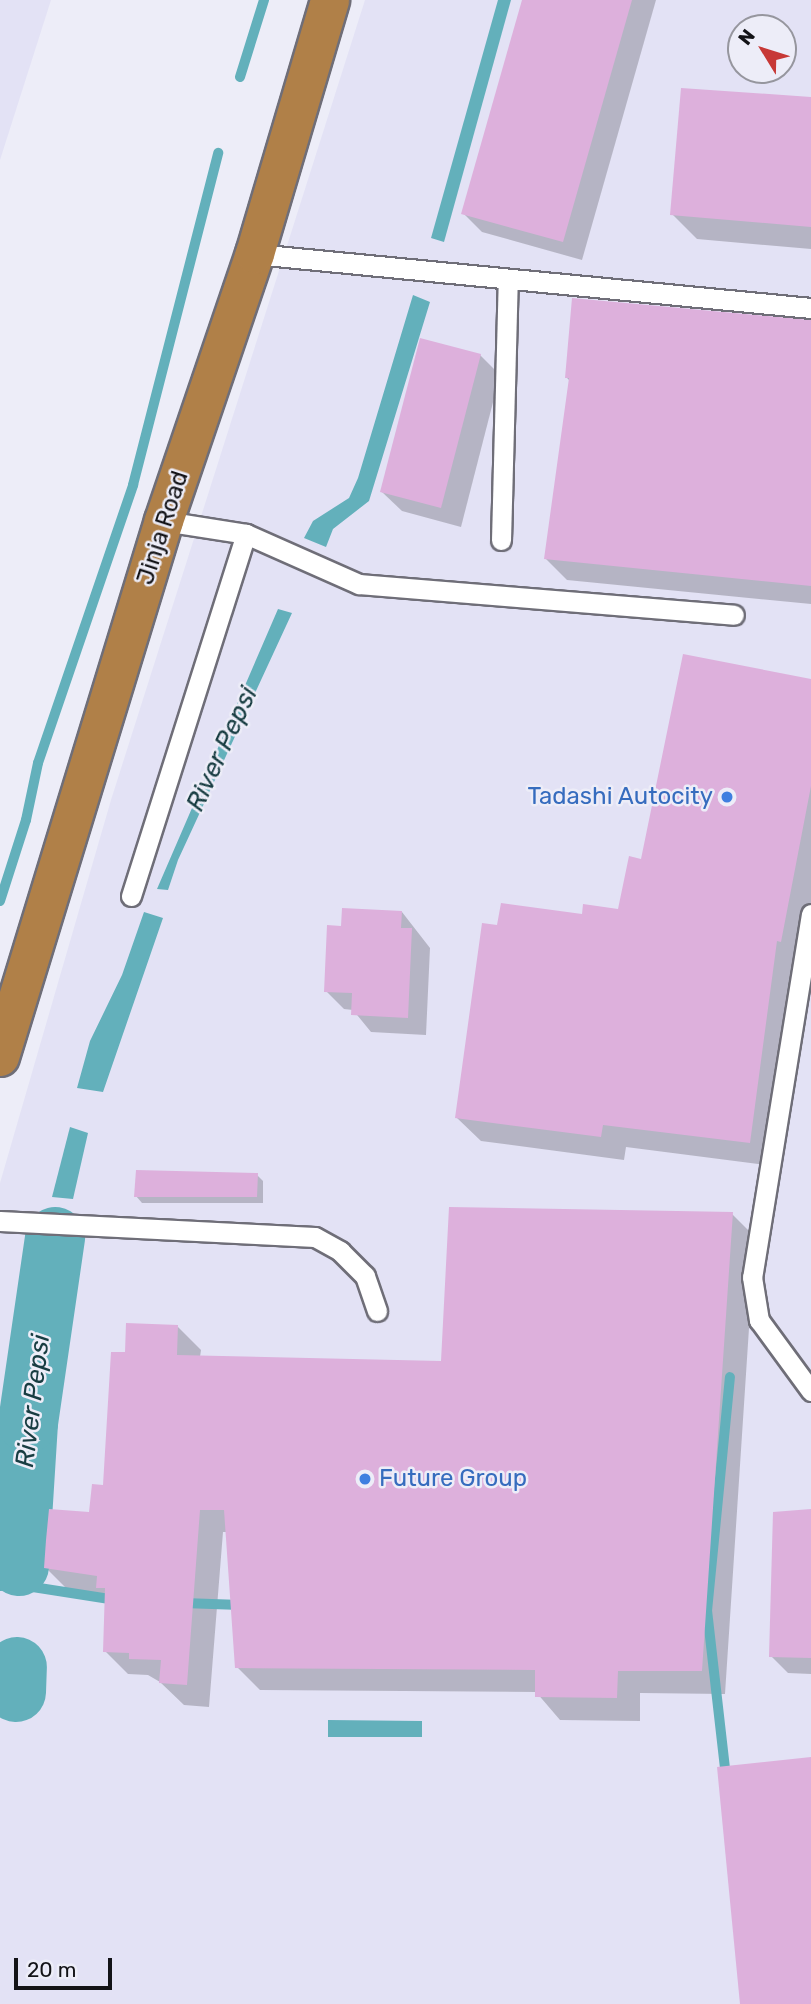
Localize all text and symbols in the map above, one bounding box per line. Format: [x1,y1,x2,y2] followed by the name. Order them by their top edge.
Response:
[727,14,797,84] north arrow
[733,25,760,49] text: N
[131,468,195,588] street label: Jinja Road
[179,681,265,817] water label: River Pepsi
[527,783,713,811] place label: Tadashi Autocity
[719,789,735,805] marker: Tadashi Autocity
[9,1332,57,1470] water label: River Pepsi
[379,1465,527,1493] place label: Future Group
[357,1471,373,1487] marker: Future Group
[18,1944,116,1988] scale bar
[27,1957,76,1982] text: 20 m

